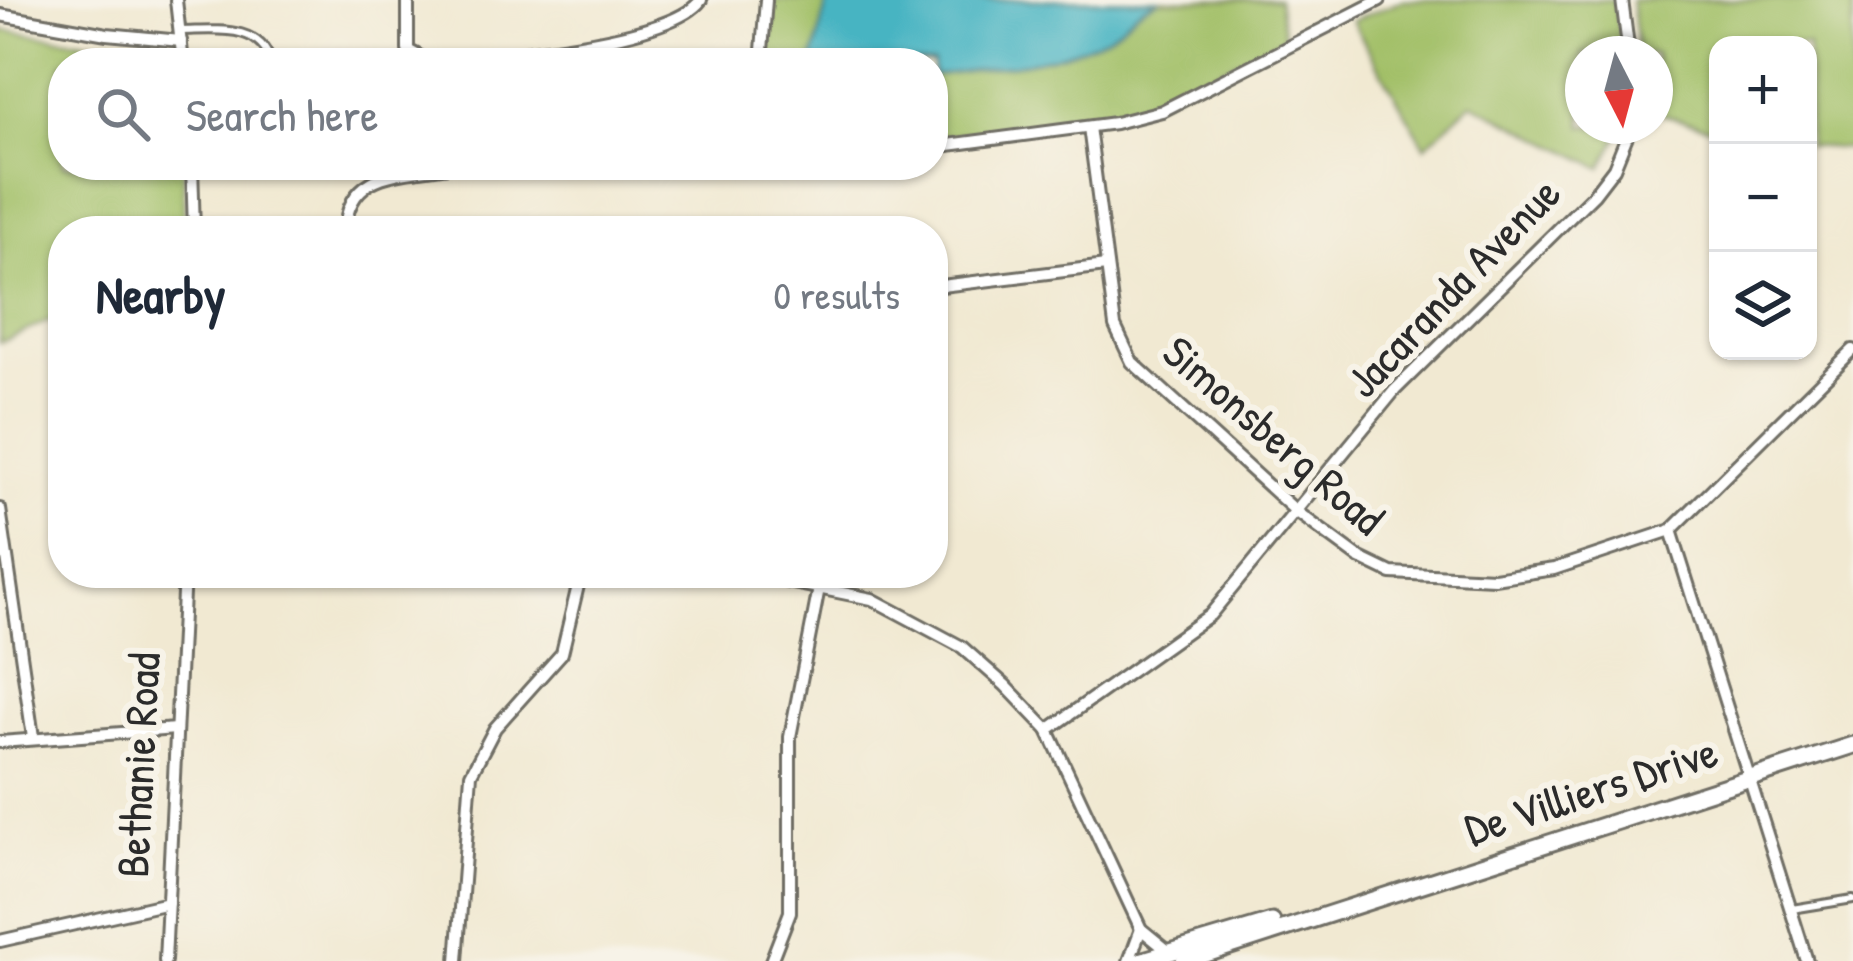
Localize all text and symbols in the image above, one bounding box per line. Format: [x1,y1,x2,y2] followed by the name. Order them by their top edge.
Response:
[1565,36,1673,144] north arrow
[1709,36,1817,360] map controls
[1709,36,1817,144] button: +
[48,48,948,180] search box
[90,81,156,147] icon: search
[186,84,378,145] text: Search here
[1709,144,1817,252] button: −
[1332,163,1573,410] street label: Jacaranda Avenue
[1709,252,1817,360] button: layers
[96,260,226,329] text: Nearby
[774,268,900,321] text: 0 results
[1151,321,1398,548] street label: Simonsberg Road
[101,651,174,879] street label: Bethanie Road
[1457,720,1725,859] street label: De Villiers Drive

